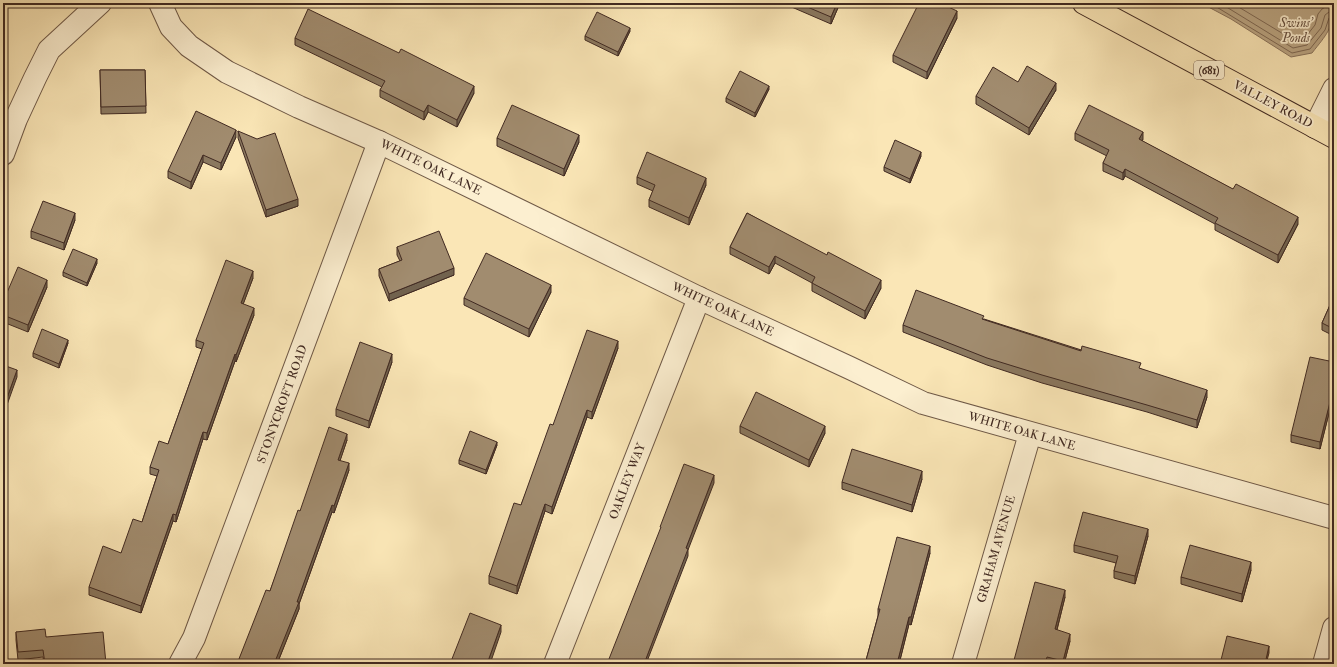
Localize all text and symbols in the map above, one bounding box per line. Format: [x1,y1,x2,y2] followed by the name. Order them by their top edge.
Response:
[1279,15,1314,46] water label: Swins' Ponds
[1194,61,1224,79] road number: (681)
[1231,77,1315,132] street label: VALLEY ROAD
[377,136,484,199] street label: WHITE OAK LANE
[668,279,777,340] street label: WHITE OAK LANE
[254,343,311,466] street label: STONYCROFT ROAD
[965,409,1078,454] street label: WHITE OAK LANE
[606,440,649,522] street label: OAKLEY WAY
[974,493,1019,605] street label: GRAHAM AVENUE

